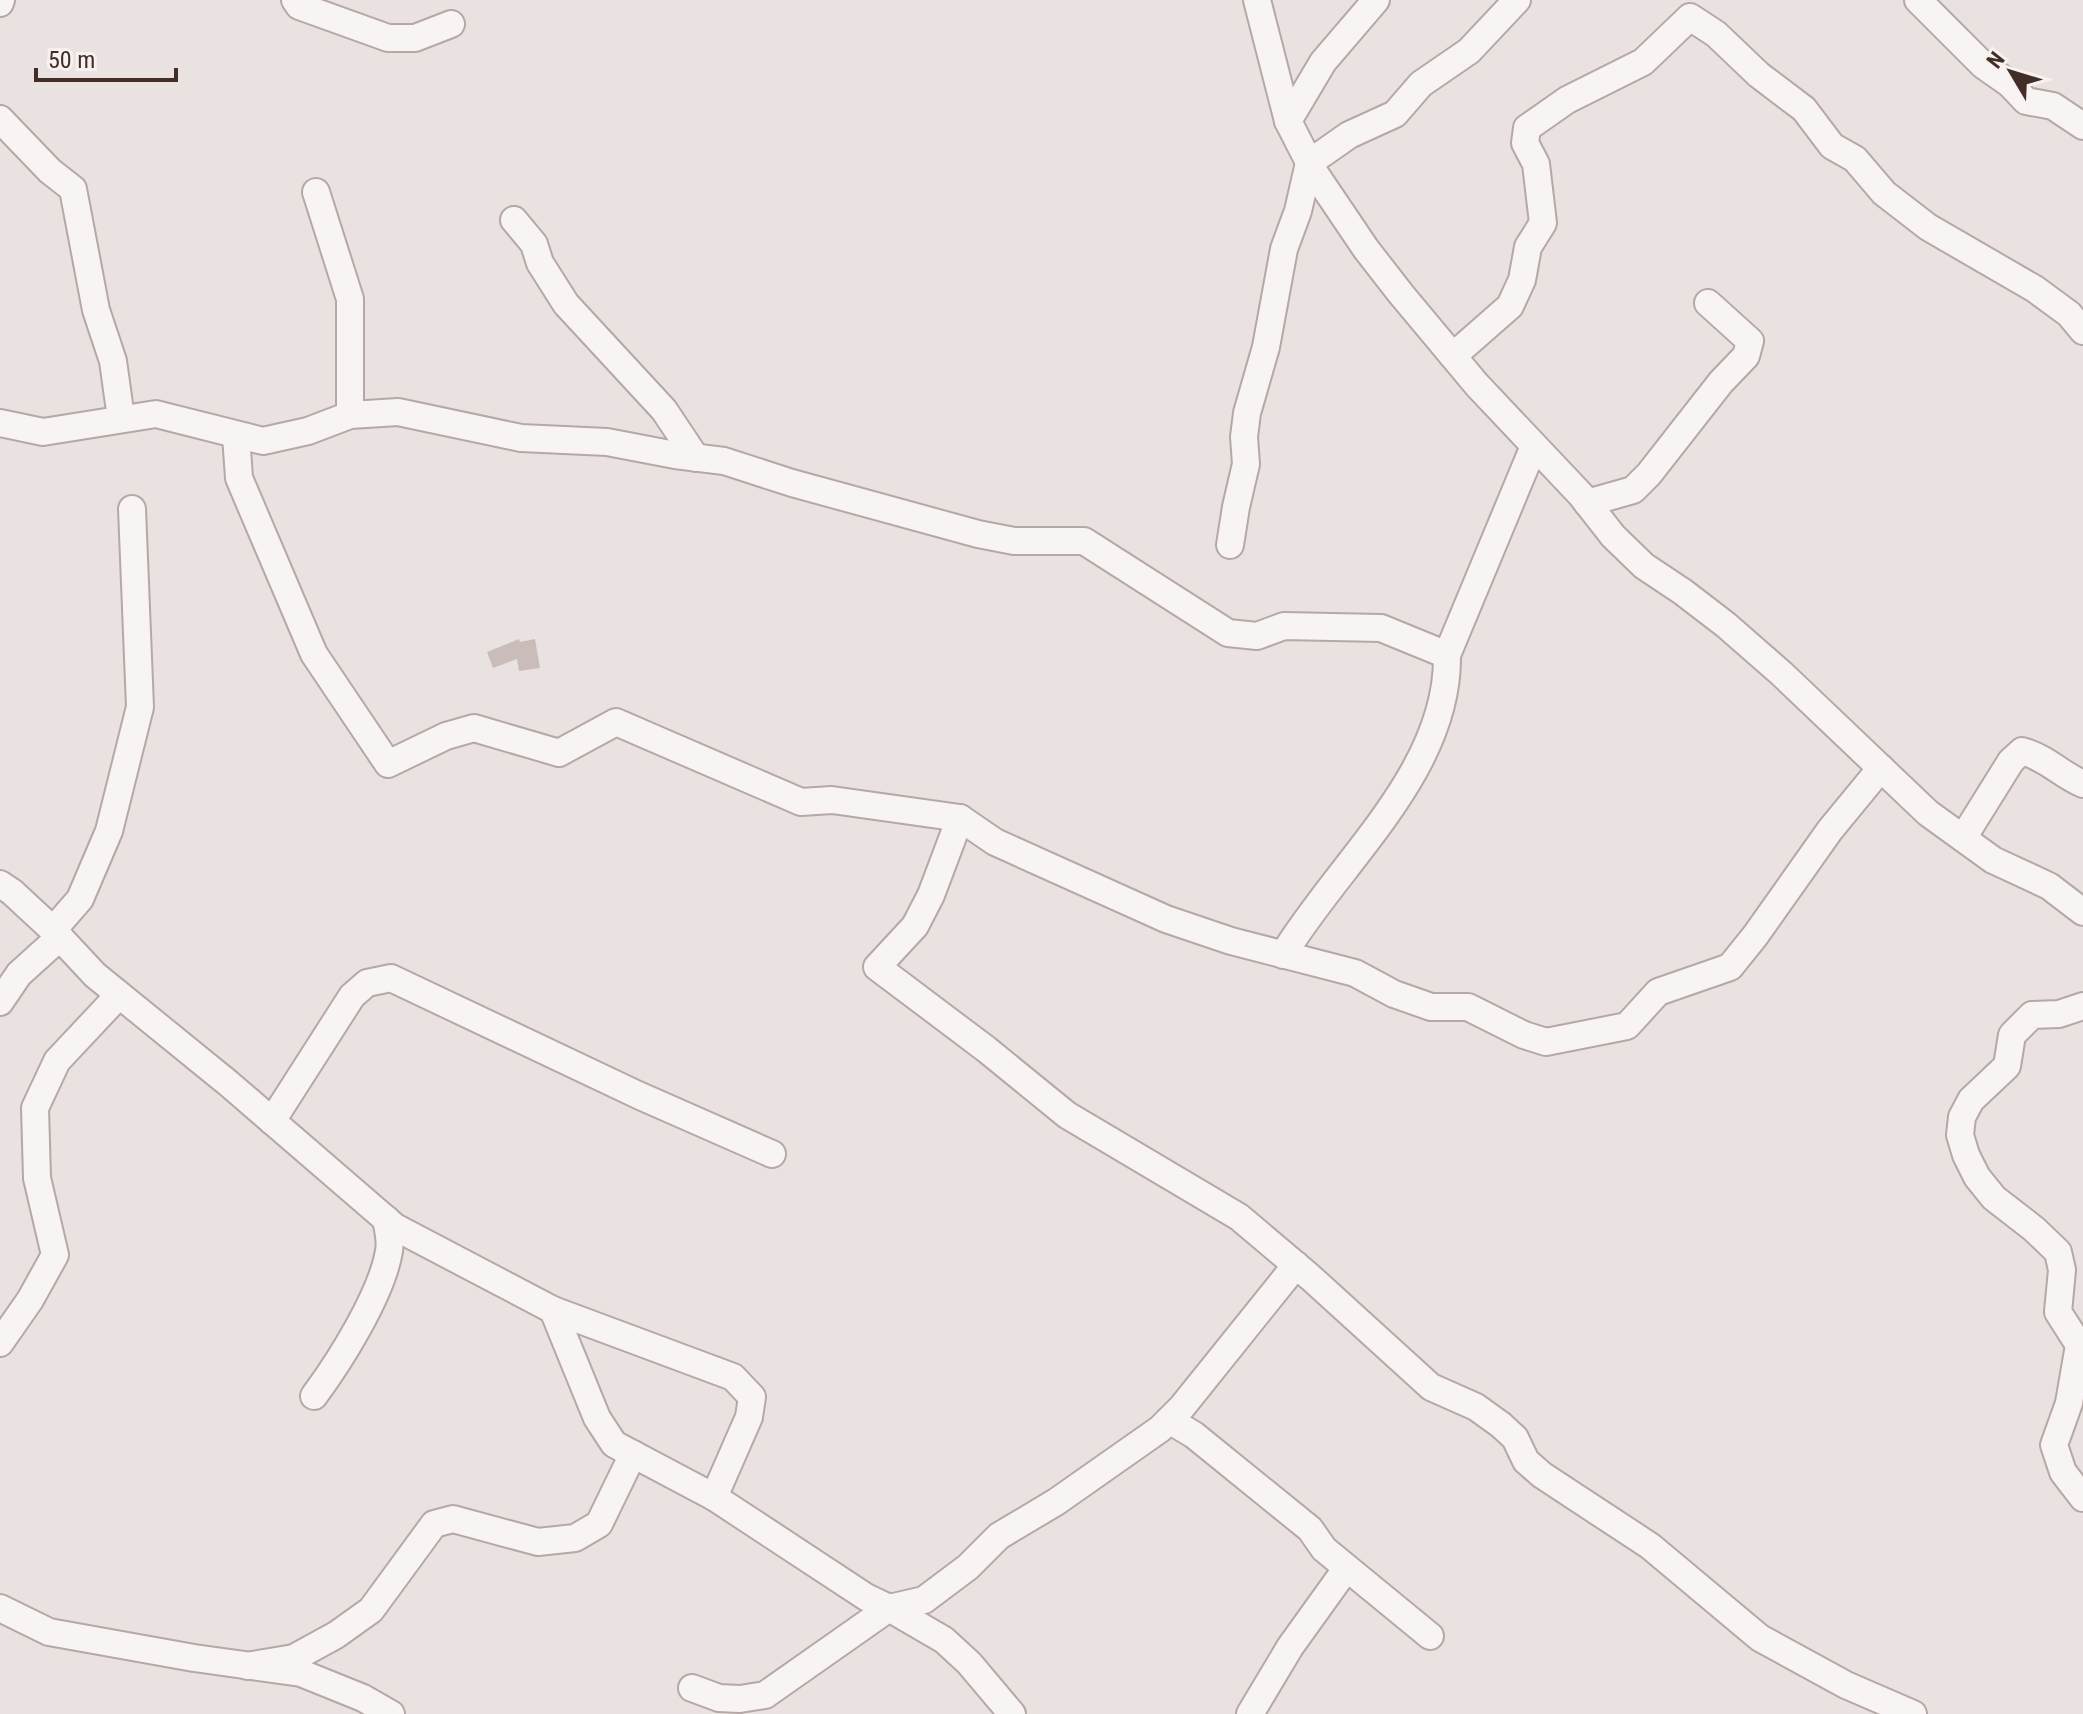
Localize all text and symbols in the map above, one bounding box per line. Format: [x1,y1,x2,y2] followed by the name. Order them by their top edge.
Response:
[36,32,176,82] scale bar
[1971,32,2051,112] north arrow
[48,46,95,74] text: 50 m
[1982,47,2010,73] text: N

